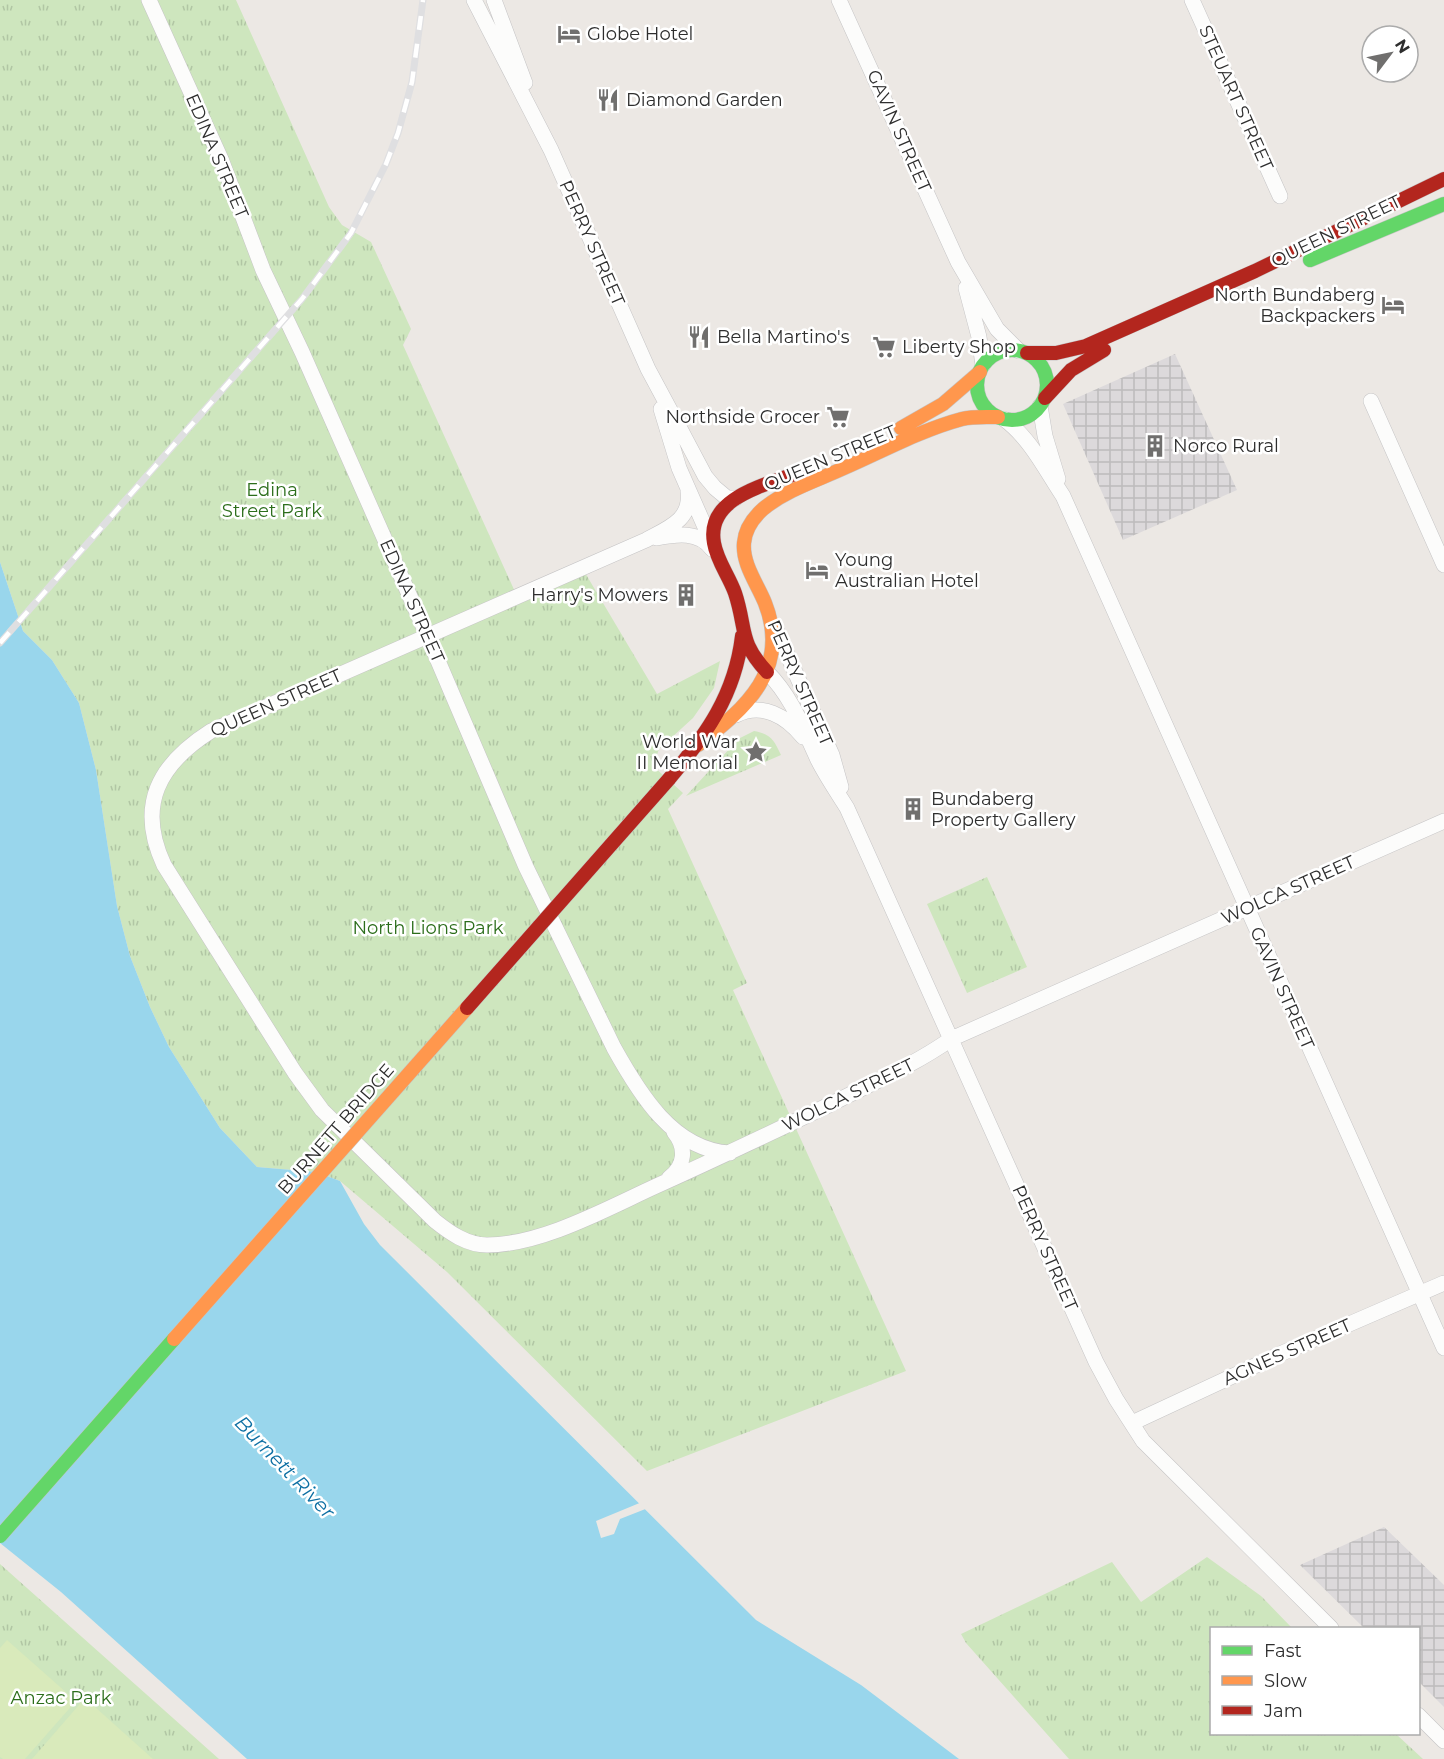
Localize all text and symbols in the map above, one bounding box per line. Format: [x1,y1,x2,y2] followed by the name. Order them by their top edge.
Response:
[556,21,582,47] hotel icon: Globe Hotel
[1194,22,1278,175] street label: STEUART STREET
[587,23,693,45] place label: Globe Hotel
[1360,24,1420,84] north arrow
[1391,36,1414,57] text: N
[862,66,936,196] street label: GAVIN STREET
[595,87,621,113] restaurant icon: Diamond Garden
[626,89,783,111] place label: Diamond Garden
[181,90,253,222] street label: EDINA STREET
[554,177,630,310] street label: PERRY STREET
[1268,190,1405,272] street label: QUEEN STREET
[1214,284,1375,327] place label: North Bundaberg Backpackers
[1380,292,1406,318] hotel icon: North Bundaberg Backpackers
[686,324,712,350] restaurant icon: Bella Martino's
[717,326,850,348] place label: Bella Martino's
[871,334,897,360] supermarket icon: Liberty Shop
[902,336,1016,358] place label: Liberty Shop
[825,404,851,430] supermarket icon: Northside Grocer
[665,406,820,428] place label: Northside Grocer
[761,420,900,496] street label: QUEEN STREET
[1142,433,1168,459] building icon: Norco Rural
[1173,435,1279,457] place label: Norco Rural
[222,479,322,522] park label: Edina Street Park
[375,536,449,667] street label: EDINA STREET
[835,549,979,592] place label: Young Australian Hotel
[804,557,830,583] hotel icon: Young Australian Hotel
[673,582,699,608] building icon: Harry's Mowers
[531,584,668,606] place label: Harry's Mowers
[762,617,838,750] street label: PERRY STREET
[207,664,346,742] street label: QUEEN STREET
[637,731,738,774] place label: World War II Memorial
[743,739,769,765] place icon: World War II Memorial
[931,788,1076,831] place label: Bundaberg Property Gallery
[900,796,926,822] building icon: Bundaberg Property Gallery
[1218,850,1359,929] street label: WOLCA STREET
[352,917,504,939] park label: North Lions Park
[1245,923,1319,1053] street label: GAVIN STREET
[779,1053,918,1136] street label: WOLCA STREET
[273,1059,399,1199] street label: BURNETT BRIDGE
[1007,1182,1083,1315] street label: PERRY STREET
[1220,1314,1355,1390] street label: AGNES STREET
[230,1411,341,1524] water label: Burnett River
[1210,1627,1420,1735] legend
[1264,1640,1302,1662] text: Fast
[1264,1670,1307,1692] text: Slow
[11,1687,112,1709] park label: Anzac Park
[1263,1700,1303,1722] text: Jam

